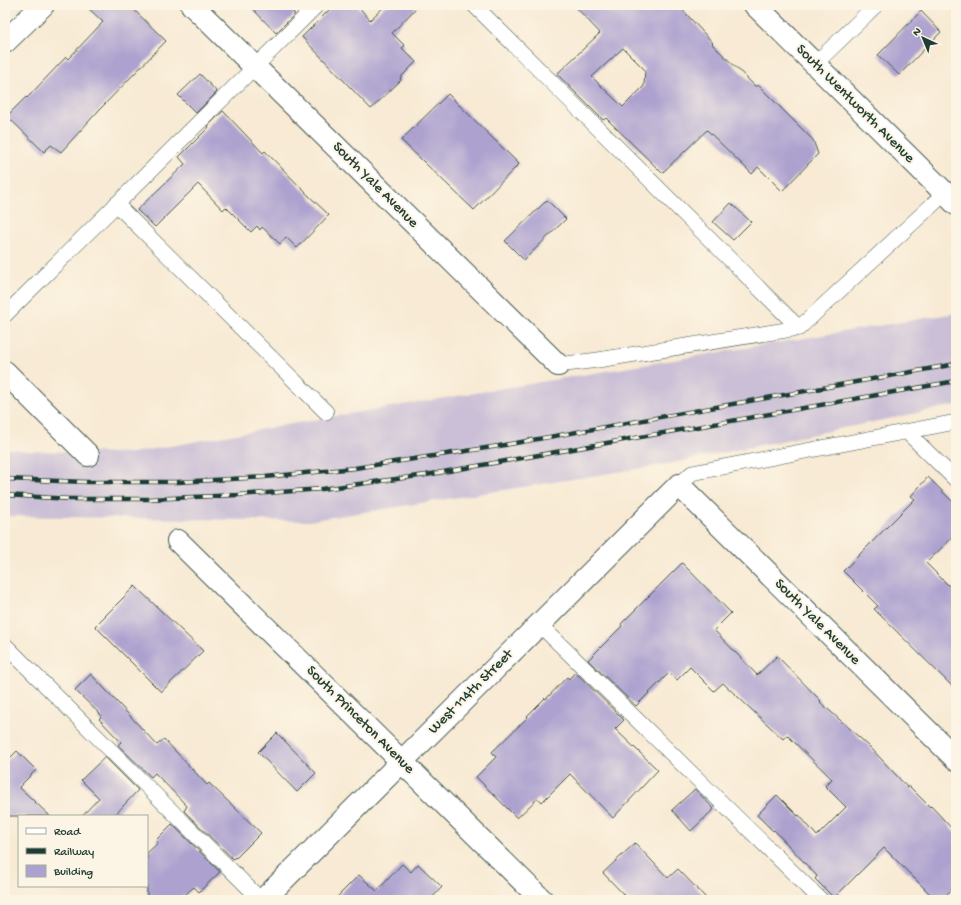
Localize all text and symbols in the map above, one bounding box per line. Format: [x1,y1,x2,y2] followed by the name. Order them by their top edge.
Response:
[903,18,943,58] north arrow
[911,25,924,39] text: N
[792,41,918,167] street label: South Wentworth Avenue
[328,138,422,232] street label: South Yale Avenue
[770,575,864,669] street label: South Yale Avenue
[425,644,519,738] street label: West 114th Street
[302,662,418,778] street label: South Princeton Avenue
[18,815,148,887] legend
[54,826,81,840] text: Road
[54,846,94,860] text: Railway
[53,866,93,880] text: Building

